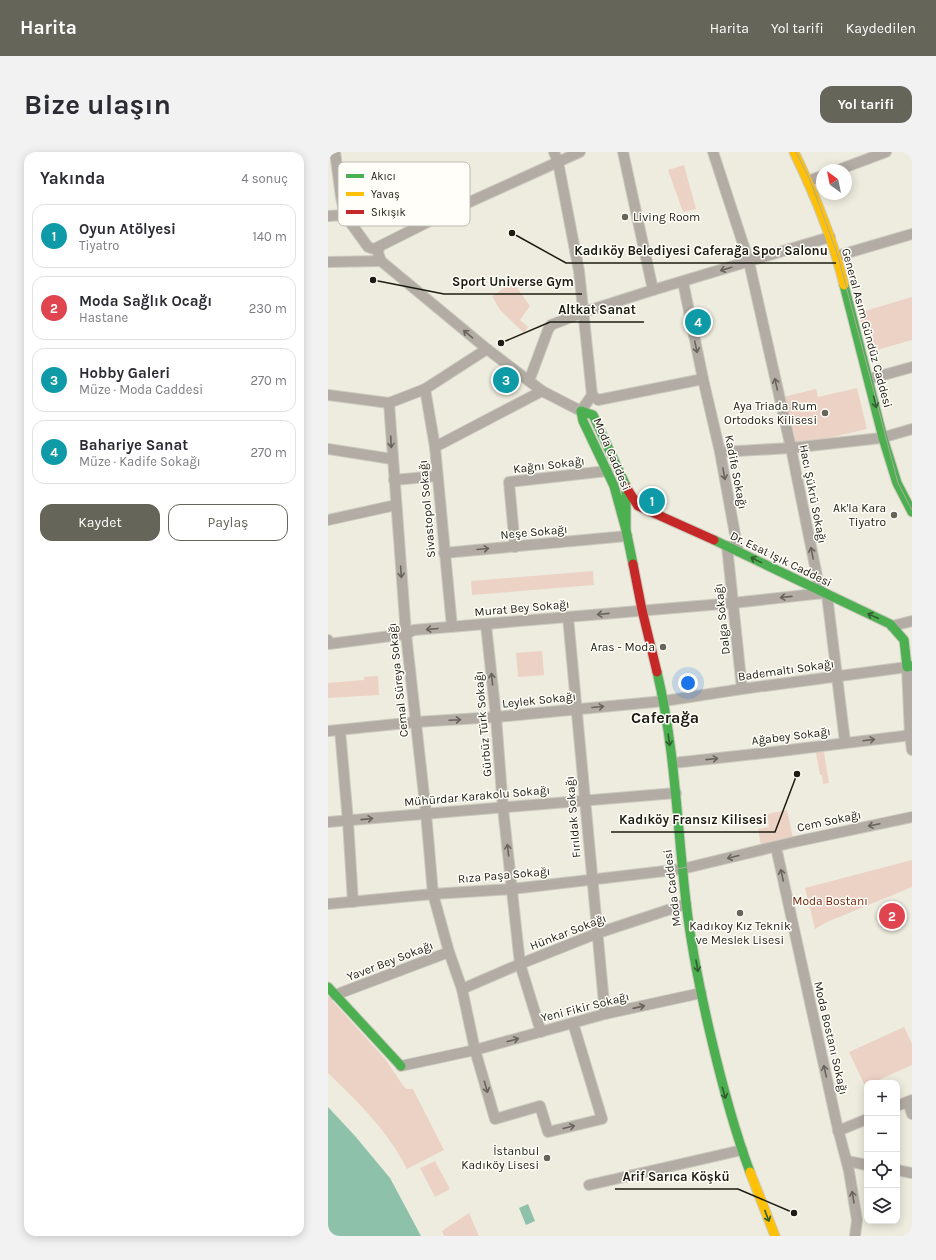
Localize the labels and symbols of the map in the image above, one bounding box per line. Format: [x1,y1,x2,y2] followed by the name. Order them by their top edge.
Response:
[338,162,470,226] legend
[816,164,852,200] north arrow
[371,170,396,183] text: Akıcı
[371,188,400,201] text: Yavaş
[371,206,406,219] text: Sıkışık
[633,210,700,224] place label: Living Room
[620,212,630,222] marker: Living Room
[566,238,836,263] callout: Kadıköy Belediyesi Caferağa Spor Salonu
[574,243,828,258] text: Kadıköy Belediyesi Caferağa Spor Salonu
[839,247,895,409] street label: General Asım Gündüz Caddesi
[720,266,733,273] one-way arrow
[444,269,582,294] callout: Sport Universe Gym
[452,274,574,289] text: Sport Universe Gym
[550,297,644,322] callout: Altkat Sanat
[558,302,636,317] text: Altkat Sanat
[685,307,711,337] pin: 4
[463,330,474,339] one-way arrow
[693,340,701,353] one-way arrow
[493,365,519,395] pin: 3
[772,378,780,391] one-way arrow
[872,396,879,409] one-way arrow
[724,399,817,427] place label: Aya Triada Rum Ortodoks Kilisesi
[820,408,830,418] marker: Aya Triada Rum Ortodoks Kilisesi
[590,416,634,492] street label: Moda Caddesi
[722,434,750,510] street label: Kadife Sokağı
[388,435,395,448] one-way arrow
[797,443,829,545] street label: Hacı Şükrü Sokağı
[512,454,586,476] street label: Kağnı Sokağı
[416,459,438,559] street label: Sivastopol Sokağı
[720,467,728,480] one-way arrow
[639,486,665,516] pin: 1
[833,501,886,529] place label: Ak'la Kara Tiyatro
[889,510,899,520] marker: Ak'la Kara Tiyatro
[500,522,568,542] street label: Neşe Sokağı
[728,528,834,590] street label: Dr. Esat Işık Caddesi
[476,546,489,553] one-way arrow
[808,547,816,560] one-way arrow
[750,556,762,563] one-way arrow
[398,565,405,578] one-way arrow
[711,583,733,655] street label: Dalga Sokağı
[780,593,793,601] one-way arrow
[474,597,570,619] street label: Murat Bey Sokağı
[597,610,610,617] one-way arrow
[868,612,880,619] one-way arrow
[385,622,411,738] street label: Cemal Süreya Sokağı
[426,625,439,633] one-way arrow
[591,640,655,654] place label: Aras - Moda
[658,642,668,652] marker: Aras - Moda
[737,656,835,684] street label: Bademaltı Sokağı
[471,670,495,778] street label: Gürbüz Türk Sokağı
[488,673,496,686] one-way arrow
[678,673,698,693] your location
[501,689,577,711] street label: Leylek Sokağı
[591,704,604,711] one-way arrow
[631,708,699,727] district label: Caferağa
[448,716,461,724] one-way arrow
[751,724,831,748] street label: Ağabey Sokağı
[666,733,674,746] one-way arrow
[862,736,875,744] one-way arrow
[705,755,718,762] one-way arrow
[562,776,584,858] street label: Fırıldak Sokağı
[403,783,551,809] street label: Mühürdar Karakolu Sokağı
[611,807,775,832] callout: Kadıköy Fransız Kilisesi
[796,807,862,835] street label: Cem Sokağı
[619,812,767,827] text: Kadıköy Fransız Kilisesi
[360,815,373,822] one-way arrow
[868,821,881,829] one-way arrow
[504,844,512,857] one-way arrow
[660,849,684,927] street label: Moda Caddesi
[727,853,740,861] one-way arrow
[457,864,551,886] street label: Rıza Paşa Sokağı
[778,869,786,882] one-way arrow
[792,894,868,908] park label: Moda Bostanı
[879,901,905,931] pin: 2
[735,908,745,918] marker: Kadıkoy Kız Teknik ve Meslek Lisesi
[528,911,608,953] street label: Hünkar Sokağı
[689,919,791,947] place label: Kadıkoy Kız Teknik ve Meslek Lisesi
[345,938,435,984] street label: Yaver Bey Sokağı
[693,959,701,972] one-way arrow
[811,980,851,1096] street label: Moda Bostanı Sokağı
[539,989,631,1025] street label: Yeni Fikir Sokağı
[632,1002,645,1010] one-way arrow
[506,1035,519,1043] one-way arrow
[821,1064,828,1077] one-way arrow
[483,1080,490,1093] one-way arrow
[721,1086,729,1099] one-way arrow
[562,1123,575,1130] one-way arrow
[461,1144,539,1172] place label: İstanbul Kadıköy Lisesi
[542,1153,552,1163] marker: İstanbul Kadıköy Lisesi
[615,1164,738,1189] callout: Arif Sarıca Köşkü
[622,1169,730,1184] text: Arif Sarıca Köşkü
[849,1191,857,1204] one-way arrow
[764,1209,772,1221] one-way arrow

